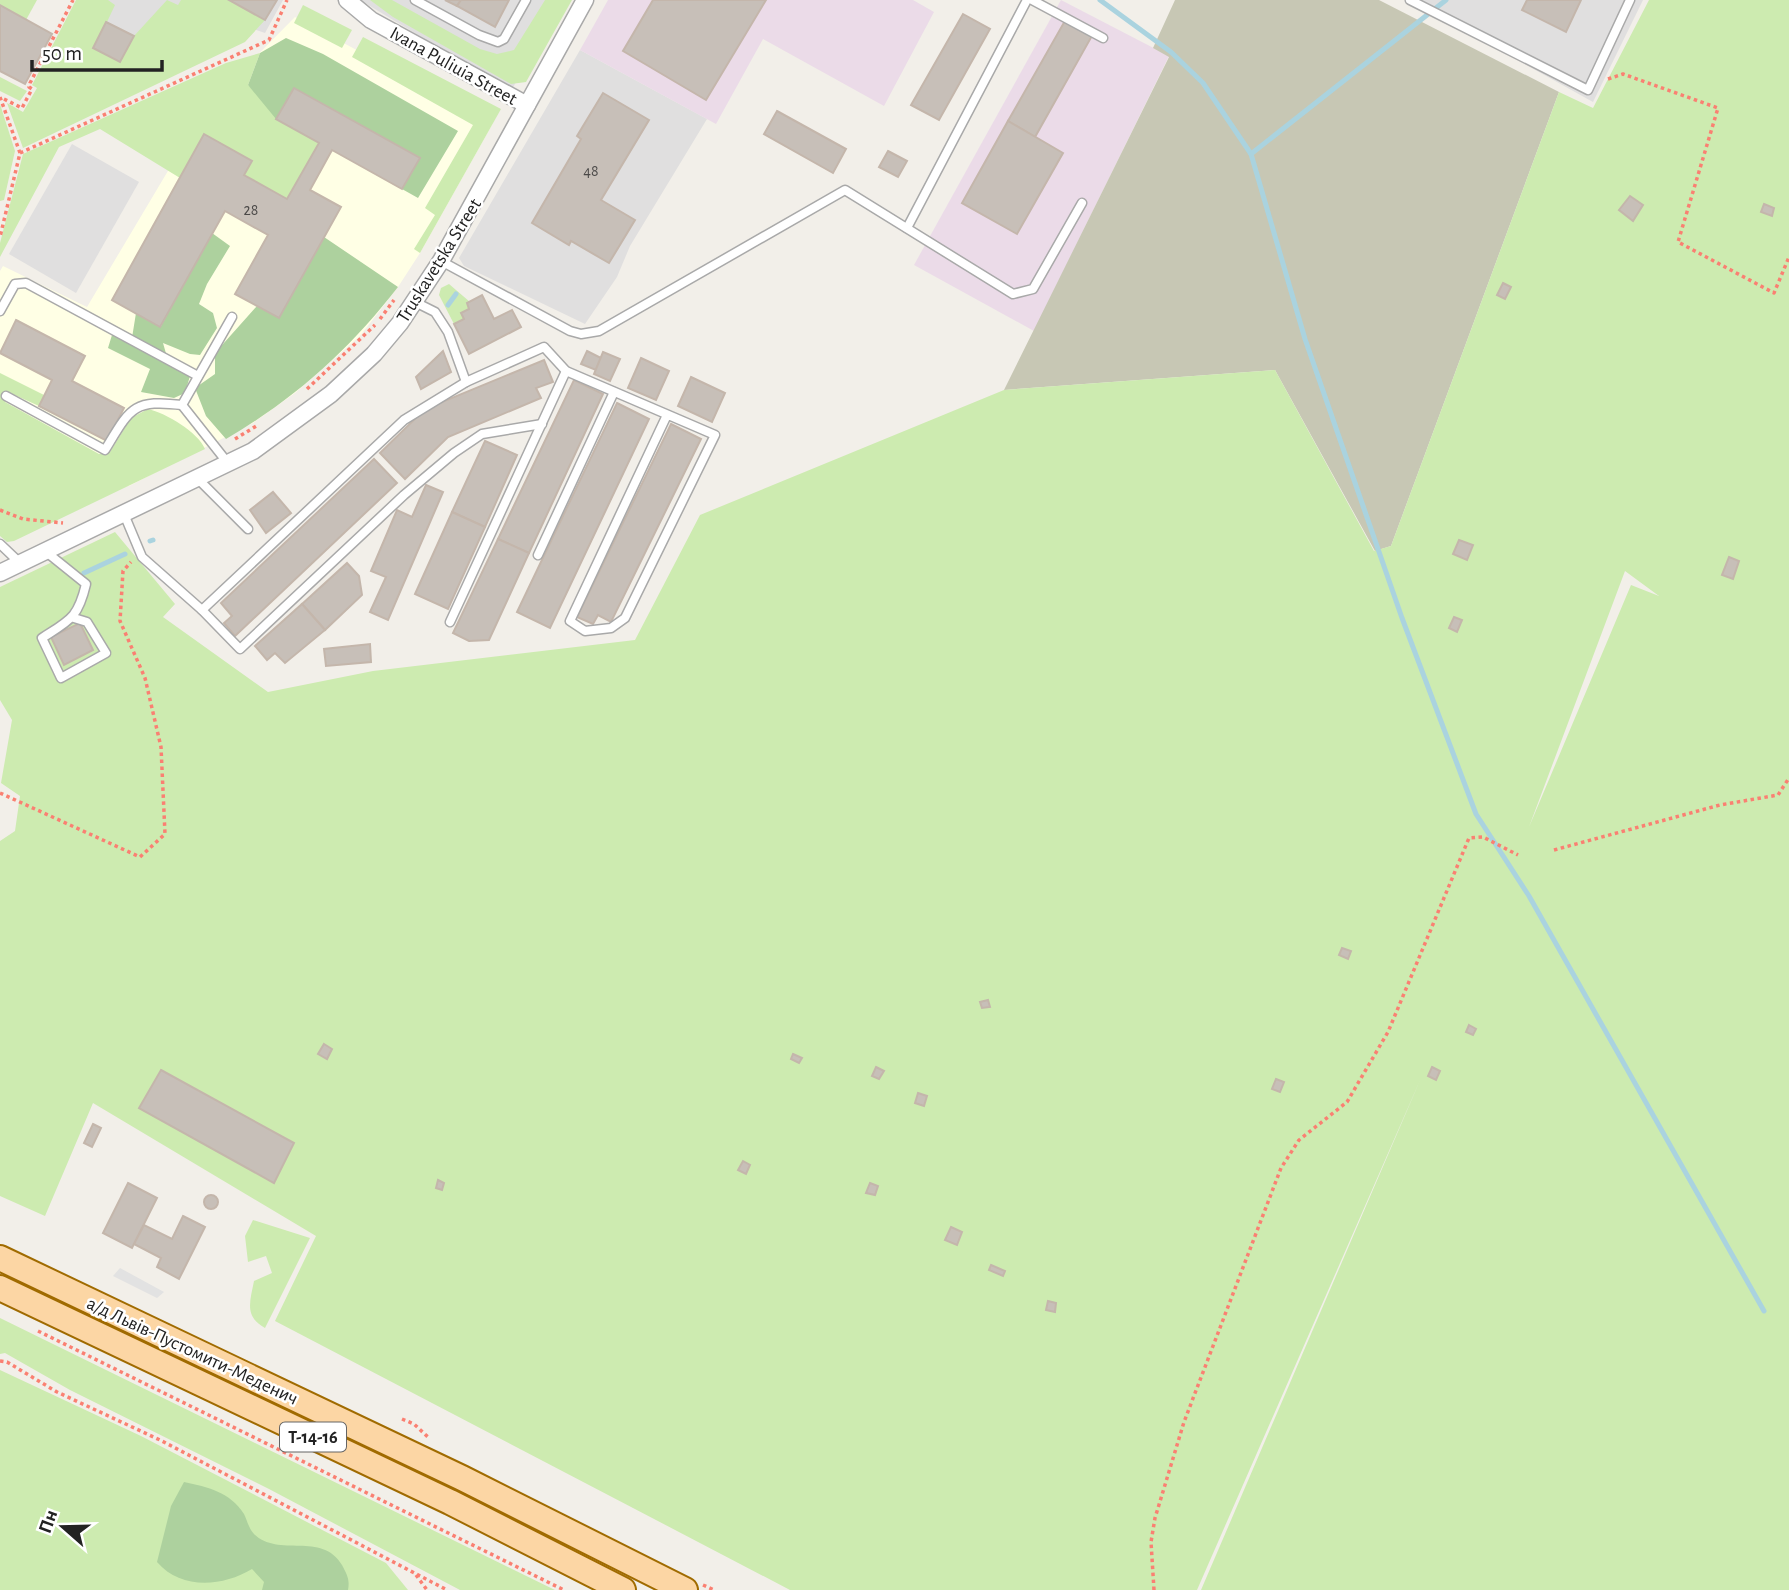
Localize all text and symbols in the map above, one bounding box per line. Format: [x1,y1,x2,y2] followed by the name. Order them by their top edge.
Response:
[387,24,520,109] street label: Ivana Puliuia Street
[32,28,161,72] scale bar
[42,43,82,64] text: 50 m
[583,163,599,179] house number: 48
[394,195,485,326] street label: Truskavetska Street
[244,202,258,218] house number: 28
[84,1294,301,1409] street label: а/д Львів-Пустомити-Меденич
[280,1422,346,1452] road number: Т-14-16
[28,1492,98,1562] north arrow
[36,1508,61,1536] text: Пн

